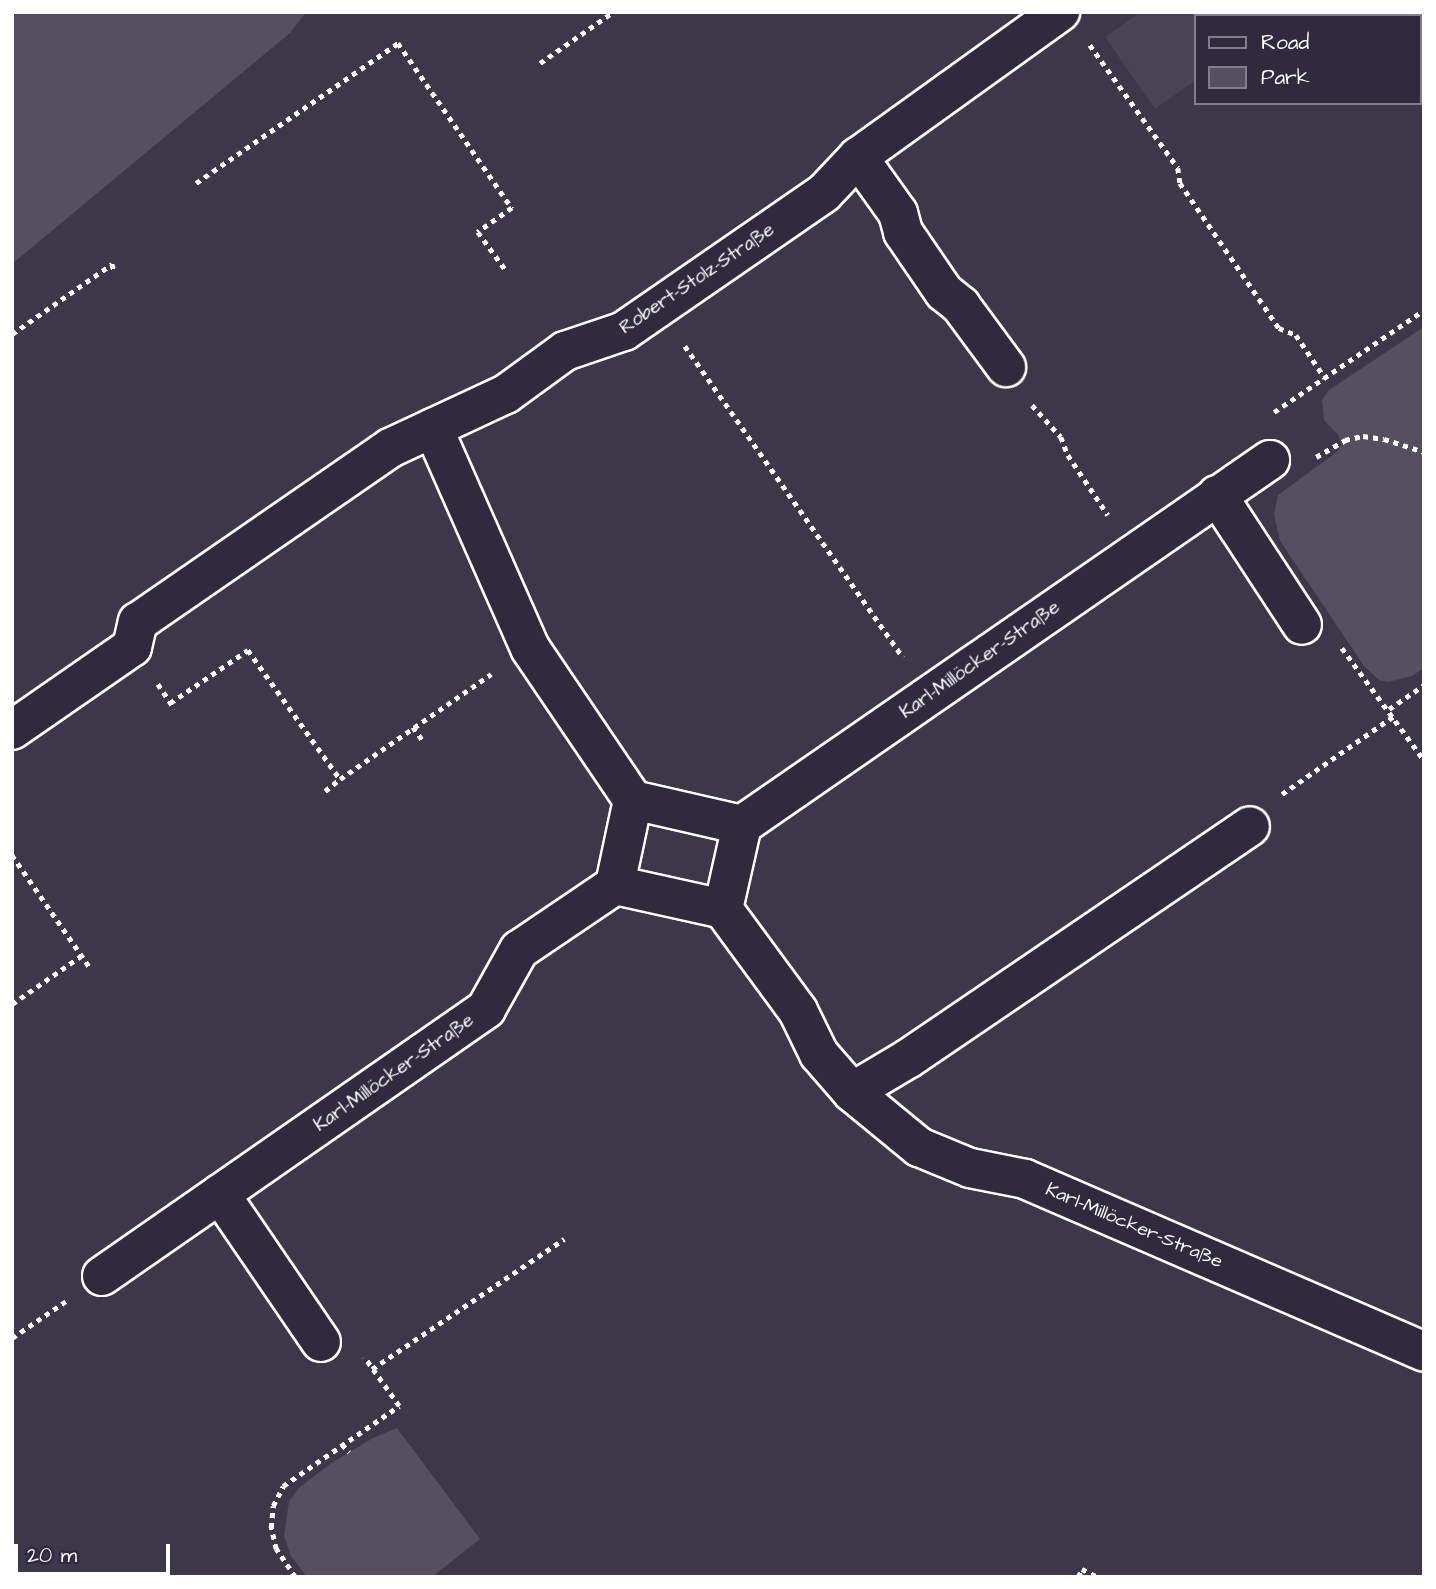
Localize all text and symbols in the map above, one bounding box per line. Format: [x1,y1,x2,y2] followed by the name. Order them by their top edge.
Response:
[1194,14,1422,105] legend
[1261,28,1309,57] text: Road
[1261,63,1310,92] text: Park
[615,219,779,339] street label: Robert-Stolz-Straße
[896,596,1064,724] street label: Karl-Millöcker-Straße
[310,1009,478,1137] street label: Karl-Millöcker-Straße
[1042,1178,1226,1274] street label: Karl-Millöcker-Straße
[18,1530,173,1574] scale bar
[27,1541,77,1570] text: 20 m

